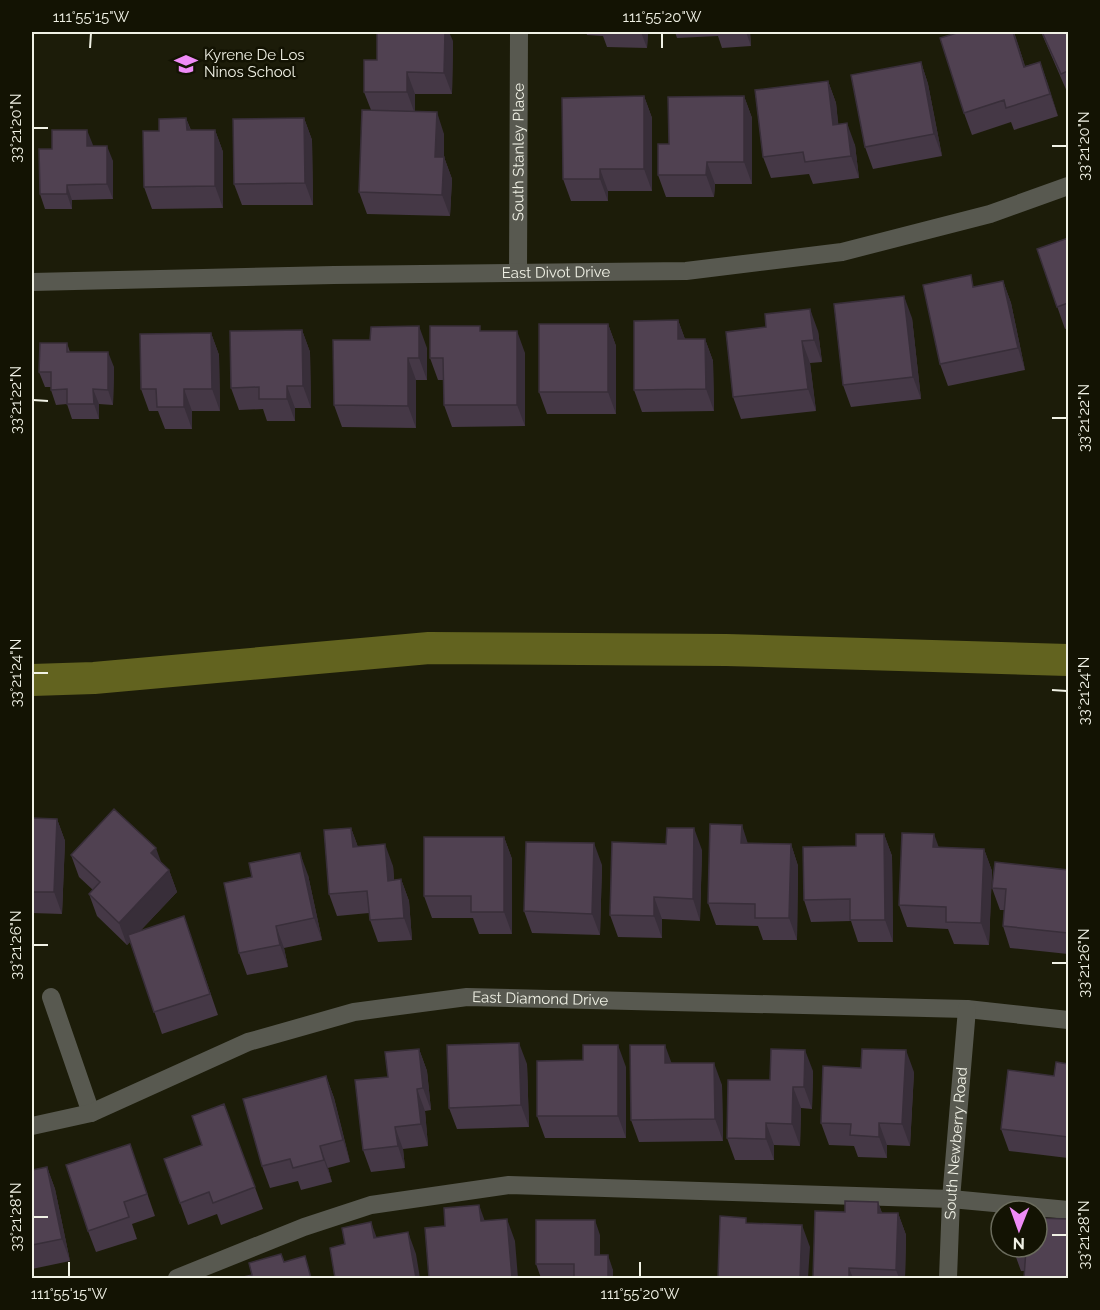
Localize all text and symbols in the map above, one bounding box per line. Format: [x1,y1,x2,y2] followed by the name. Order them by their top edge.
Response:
[53,8,130,26] text: 111°55'15"W
[623,8,702,26] text: 111°55'20"W
[204,46,305,81] place label: Kyrene De Los Ninos School
[173,51,199,77] school or university icon: Kyrene De Los Ninos School
[509,83,528,221] street label: South Stanley Place
[7,93,25,163] text: 33°21'20"N
[1075,111,1093,181] text: 33°21'20"N
[501,263,611,282] street label: East Divot Drive
[7,366,25,434] text: 33°21'22"N
[1075,384,1093,452] text: 33°21'22"N
[7,639,25,707] text: 33°21'24"N
[1075,657,1093,725] text: 33°21'24"N
[7,910,25,980] text: 33°21'26"N
[1075,928,1093,998] text: 33°21'26"N
[472,988,609,1009] street label: East Diamond Drive
[941,1066,971,1220] street label: South Newberry Road
[7,1182,25,1252] text: 33°21'28"N
[989,1199,1049,1259] north arrow
[1075,1200,1093,1270] text: 33°21'28"N
[1012,1234,1025,1253] text: N
[31,1285,108,1303] text: 111°55'15"W
[601,1285,680,1303] text: 111°55'20"W

